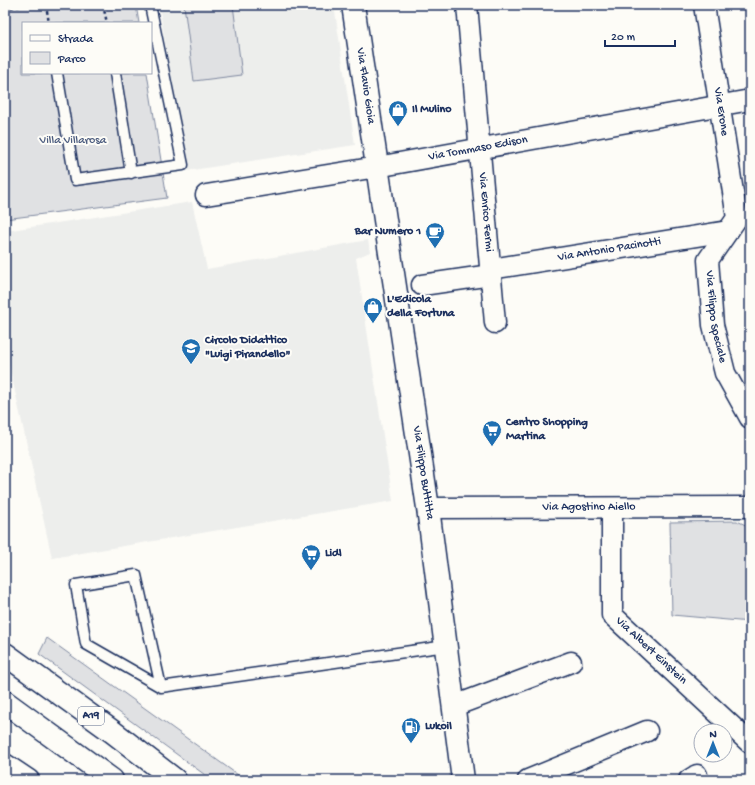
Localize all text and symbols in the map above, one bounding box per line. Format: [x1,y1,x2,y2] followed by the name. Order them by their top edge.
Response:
[22,22,152,74] legend
[605,22,675,48] scale bar
[611,31,636,45] text: 20 m
[58,33,93,47] text: Strada
[352,46,378,126] street label: Via Flavio Gioia
[57,53,86,67] text: Parco
[710,86,731,138] street label: Via Erone
[387,99,409,127] shop icon: Il Mulino
[412,103,452,117] place label: Il Mulino
[426,133,529,165] street label: Via Tommaso Edison
[39,134,107,148] park label: Villa Villarosa
[475,171,496,253] street label: Via Enrico Fermi
[424,221,446,249] cafe icon: Bar Numero 1
[354,225,421,239] place label: Bar Numero 1
[556,235,663,265] street label: Via Antonio Pacinotti
[702,269,729,365] street label: Via Filippo Speciale
[387,293,456,321] place label: L'Edicola della Fortuna
[362,296,384,324] shop icon: L'Edicola della Fortuna
[204,334,290,362] place label: Circolo Didattico "Luigi Pirandello"
[180,337,202,365] school or university icon: Circolo Didattico "Luigi Pirandello"
[505,416,588,444] place label: Centro Shopping Martina
[481,419,503,447] supermarket icon: Centro Shopping Martina
[409,424,436,521] street label: Via Filippo Buttitta
[541,500,636,515] street label: Via Agostino Aiello
[300,543,322,571] supermarket icon: Lidl
[325,547,342,561] place label: Lidl
[611,614,690,688] street label: Via Albert Einstein
[78,707,104,725] road number: A19
[400,716,422,744] fuel station icon: Lukoil
[425,720,452,734] place label: Lukoil
[693,723,733,763] north arrow
[709,729,717,741] text: N

